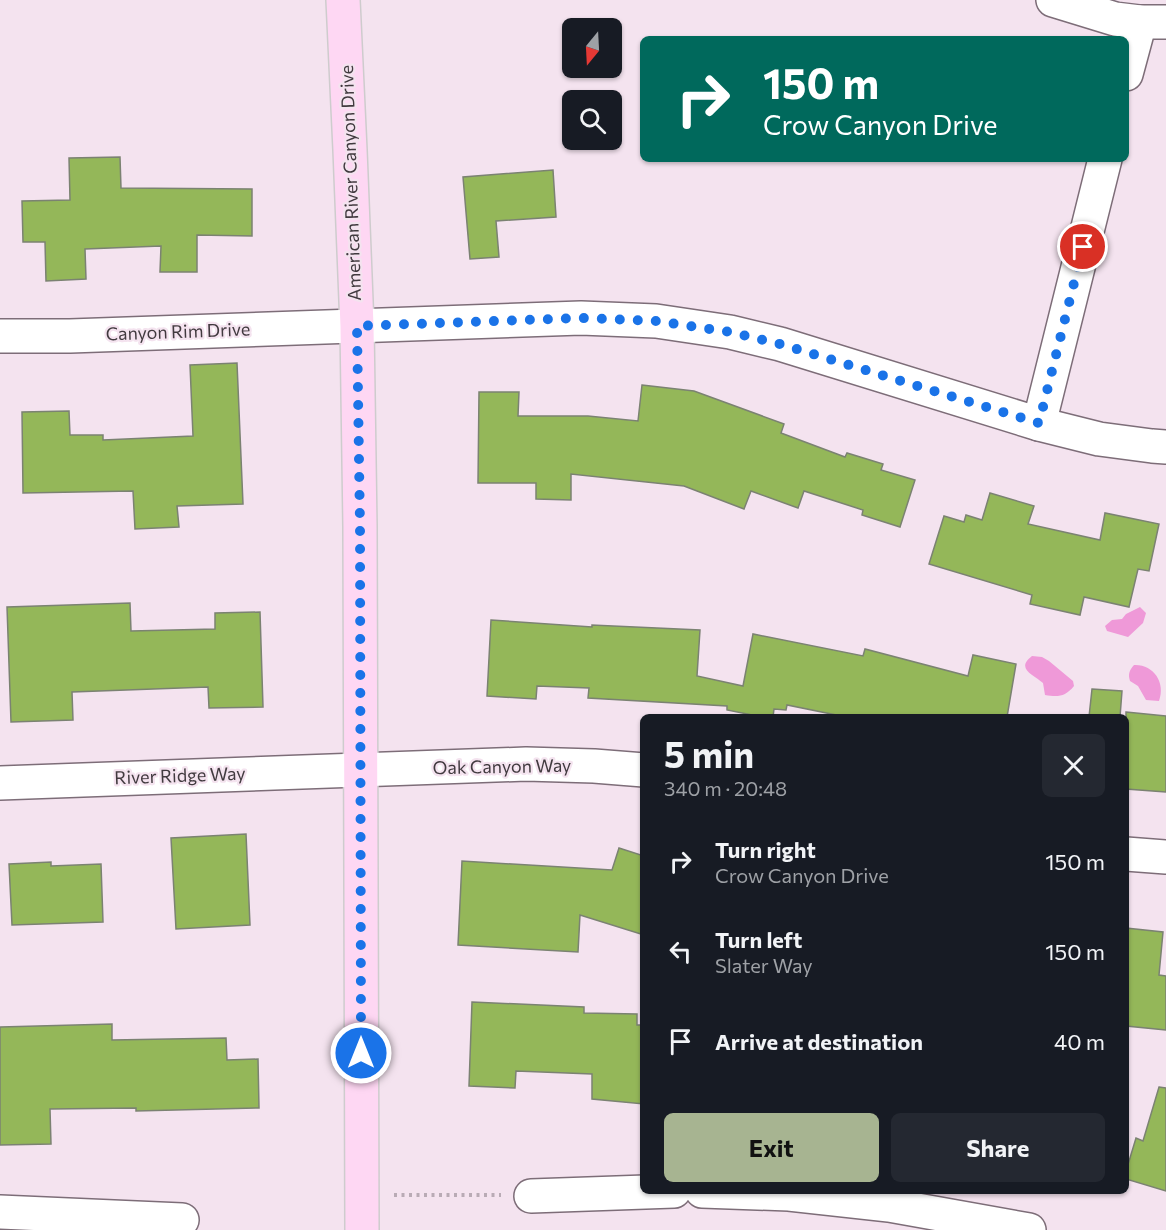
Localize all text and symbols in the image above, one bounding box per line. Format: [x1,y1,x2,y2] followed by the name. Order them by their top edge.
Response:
[562,18,622,78] north arrow
[562,18,622,150] map controls
[763,56,879,108] text: 150 m
[664,60,742,138] icon: right
[335,65,365,301] street label: American River Canyon Drive
[562,90,622,150] button: search
[763,108,998,141] text: Crow Canyon Drive
[1057,221,1108,272] pin
[1066,230,1099,263] icon: arrive
[105,317,251,345] street label: Canyon Rim Drive
[664,731,754,775] text: 5 min
[1042,734,1105,797] button: close
[432,754,571,778] street label: Oak Canyon Way
[114,762,246,788] street label: River Ridge Way
[664,776,787,800] text: 340 m · 20:48
[715,836,816,863] text: Turn right
[664,845,697,878] icon: right
[1045,848,1105,875] text: 150 m
[715,863,889,887] text: Crow Canyon Drive
[715,926,802,953] text: Turn left
[664,935,697,968] icon: left
[1045,938,1105,965] text: 150 m
[715,953,813,977] text: Slater Way
[329,1021,393,1085] position arrow
[664,1025,697,1058] icon: arrive
[715,1028,923,1055] text: Arrive at destination
[1054,1028,1105,1055] text: 40 m
[664,1113,879,1182] button: Exit
[891,1113,1105,1182] button: Share

